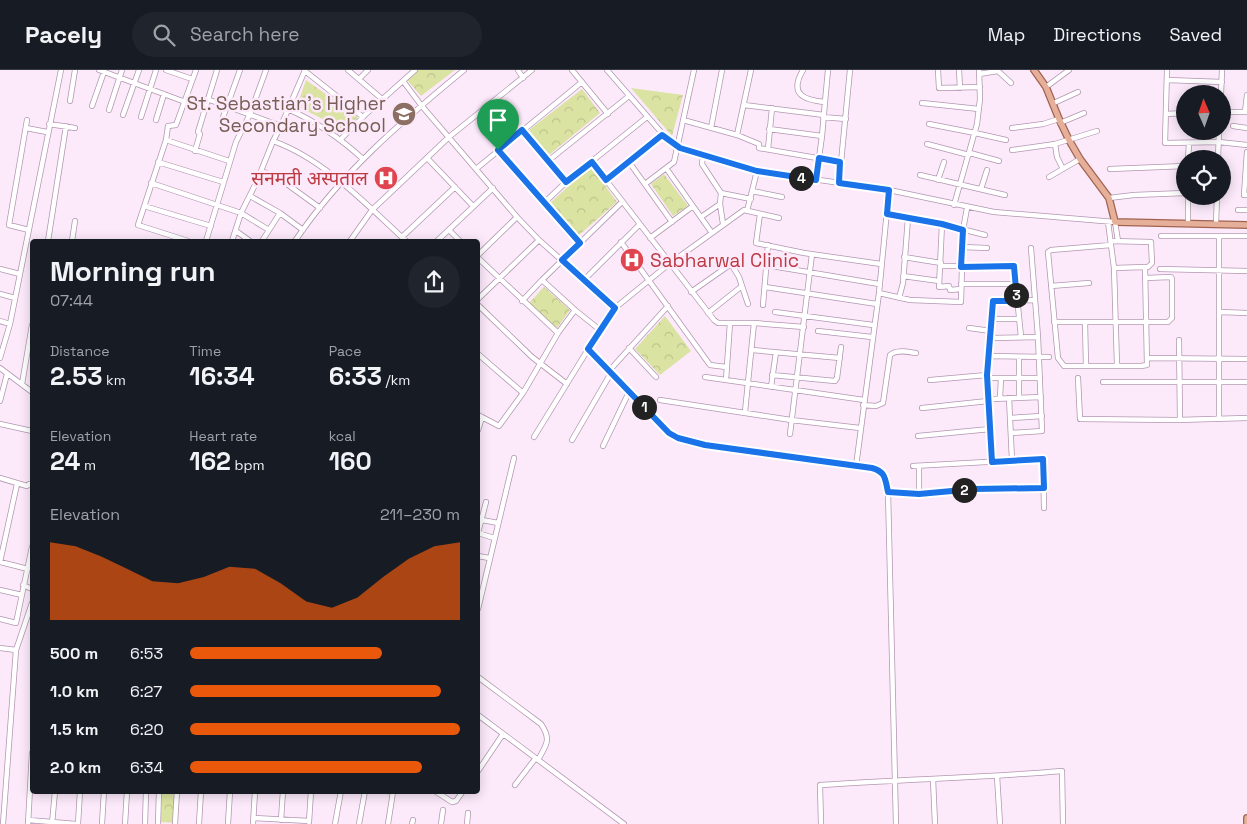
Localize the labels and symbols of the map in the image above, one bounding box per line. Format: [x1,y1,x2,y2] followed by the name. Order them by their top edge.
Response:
[1176,85,1231,140] north arrow
[186,91,386,138] place label: St. Sebastian's Higher Secondary School
[477,99,519,150] pin
[391,101,417,127] school or university icon: St. Sebastian's Higher Secondary School
[373,165,399,191] hospital icon: सनमती अस्पताल
[251,166,369,191] place label: सनमती अस्पताल
[788,166,814,190] pin: 4
[619,247,645,273] hospital icon: Sabharwal Clinic
[650,248,799,273] place label: Sabharwal Clinic
[1004,282,1028,308] pin: 3
[632,394,656,420] pin: 1
[952,478,976,502] pin: 2

